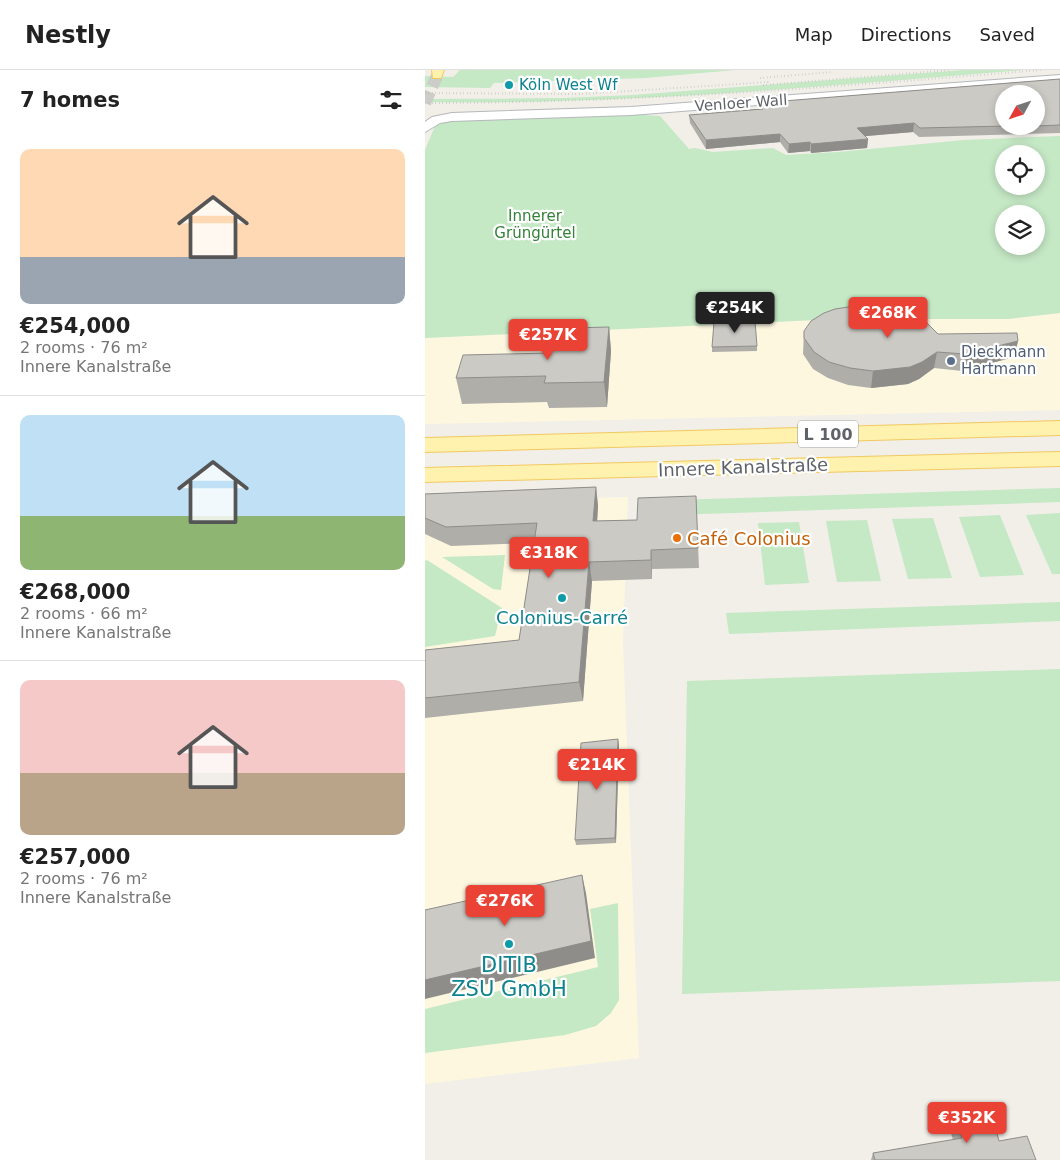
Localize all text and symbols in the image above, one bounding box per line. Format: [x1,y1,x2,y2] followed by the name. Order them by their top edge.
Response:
[25,21,111,49] text: Nestly
[795,24,833,45] text: Map
[861,24,951,45] text: Directions
[979,24,1035,45] text: Saved
[519,76,618,94] place label: Köln West Wf
[503,79,515,91] marker: Köln West Wf
[995,85,1045,135] north arrow
[995,85,1045,255] map controls
[377,86,405,114] icon: filters
[20,88,120,112] text: 7 homes
[694,91,788,115] street label: Venloer Wall
[995,145,1045,195] button: locate
[168,182,258,272] icon: home
[995,205,1045,255] button: layers
[494,207,576,242] park label: Innerer Grüngürtel
[700,292,770,334] pin: €254K
[853,296,923,339] pin: €268K
[707,298,763,317] text: €254K
[860,303,916,322] text: €268K
[20,314,130,338] text: €254,000
[513,318,583,361] pin: €257K
[520,325,576,344] text: €257K
[20,338,148,357] text: 2 rooms · 76 m²
[961,343,1046,378] place label: Dieckmann Hartmann
[945,355,957,367] marker: Dieckmann Hartmann
[20,357,171,376] text: Innere Kanalstraße
[798,420,858,448] road number: L 100
[168,447,258,537] icon: home
[658,454,828,480] street label: Innere Kanalstraße
[687,528,811,549] place label: Café Colonius
[671,532,683,544] marker: Café Colonius
[514,536,584,579] pin: €318K
[521,543,577,562] text: €318K
[20,580,130,604] text: €268,000
[556,592,568,604] marker: Colonius-Carré
[20,604,148,623] text: 2 rooms · 66 m²
[496,607,628,628] place label: Colonius-Carré
[20,623,171,642] text: Innere Kanalstraße
[168,712,258,802] icon: home
[562,748,632,791] pin: €214K
[569,755,625,774] text: €214K
[20,845,130,869] text: €257,000
[20,869,148,888] text: 2 rooms · 76 m²
[470,884,540,927] pin: €276K
[20,888,171,907] text: Innere Kanalstraße
[477,891,533,910] text: €276K
[503,938,515,950] marker: DITIB ZSU GmbH
[451,953,567,1001] place label: DITIB ZSU GmbH
[932,1102,1002,1144] pin: €352K
[939,1108,995,1127] text: €352K

